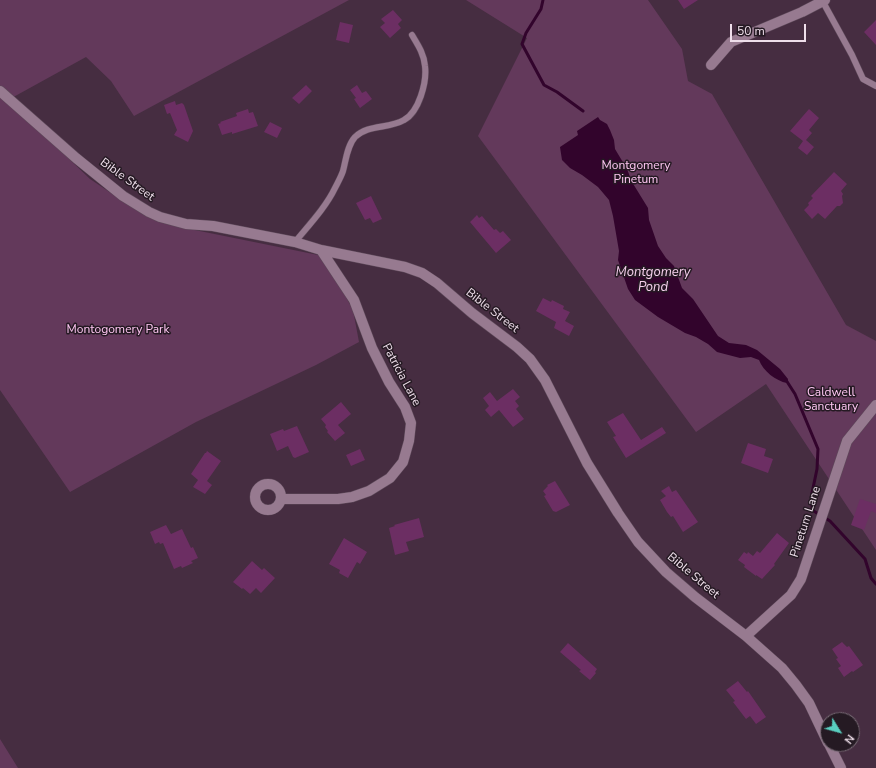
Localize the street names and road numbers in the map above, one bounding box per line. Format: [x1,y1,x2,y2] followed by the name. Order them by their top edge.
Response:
[97,155,157,205] street label: Bible Street
[463,286,521,336] street label: Bible Street
[378,341,424,409] street label: Patricia Lane
[788,485,824,559] street label: Pinetum Lane
[664,550,722,602] street label: Bible Street

